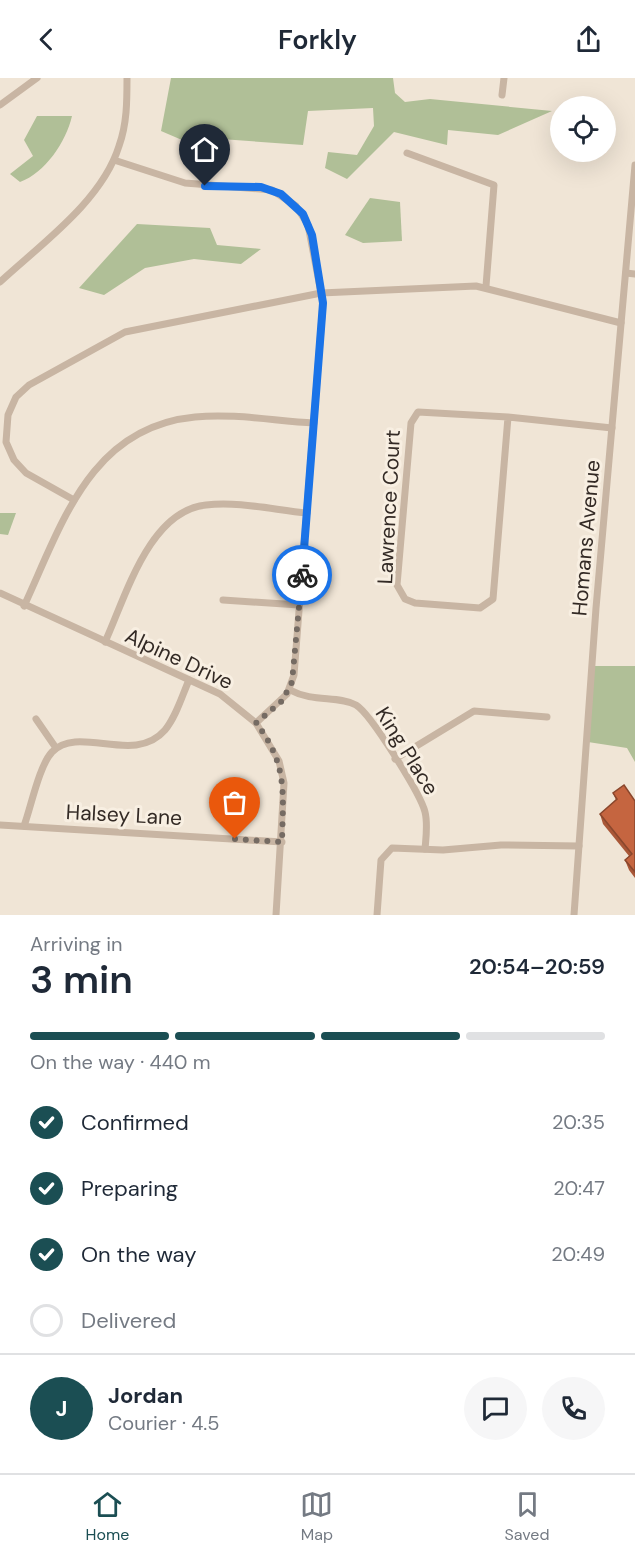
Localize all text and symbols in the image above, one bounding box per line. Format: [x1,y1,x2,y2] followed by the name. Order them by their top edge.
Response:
[278,22,357,57] text: Forkly
[30,23,63,56] icon: back
[572,23,605,56] icon: share
[550,96,616,162] map controls
[550,96,616,162] button: locate
[179,124,230,186] pin
[188,133,221,166] icon: home
[371,429,407,585] street label: Lawrence Court
[565,459,607,617] street label: Homans Avenue
[272,545,332,605] courier
[286,559,319,592] icon: bike
[120,622,238,696] street label: Alpine Drive
[369,702,445,800] street label: King Place
[209,777,260,839] pin
[218,786,251,819] icon: bag
[65,798,183,832] street label: Halsey Lane
[30,931,122,957] text: Arriving in
[469,952,605,981] text: 20:54–20:59
[30,954,133,1005] text: 3 min
[30,1049,211,1075] text: On the way · 440 m
[30,1106,63,1139] icon: check
[81,1108,189,1137] text: Confirmed
[552,1109,605,1135] text: 20:35
[30,1172,63,1205] icon: check
[81,1174,178,1203] text: Preparing
[553,1175,605,1201] text: 20:47
[30,1238,63,1271] icon: check
[81,1240,196,1269] text: On the way
[551,1241,605,1267] text: 20:49
[81,1306,176,1335] text: Delivered
[464,1377,527,1440] button: chat
[542,1377,605,1440] button: phone
[108,1381,183,1410] text: Jordan
[56,1394,67,1423] text: J
[108,1410,220,1436] text: Courier · 4.5
[86,1488,129,1545] tab: Home
[300,1488,333,1545] tab: Map
[505,1488,549,1545] tab: Saved

